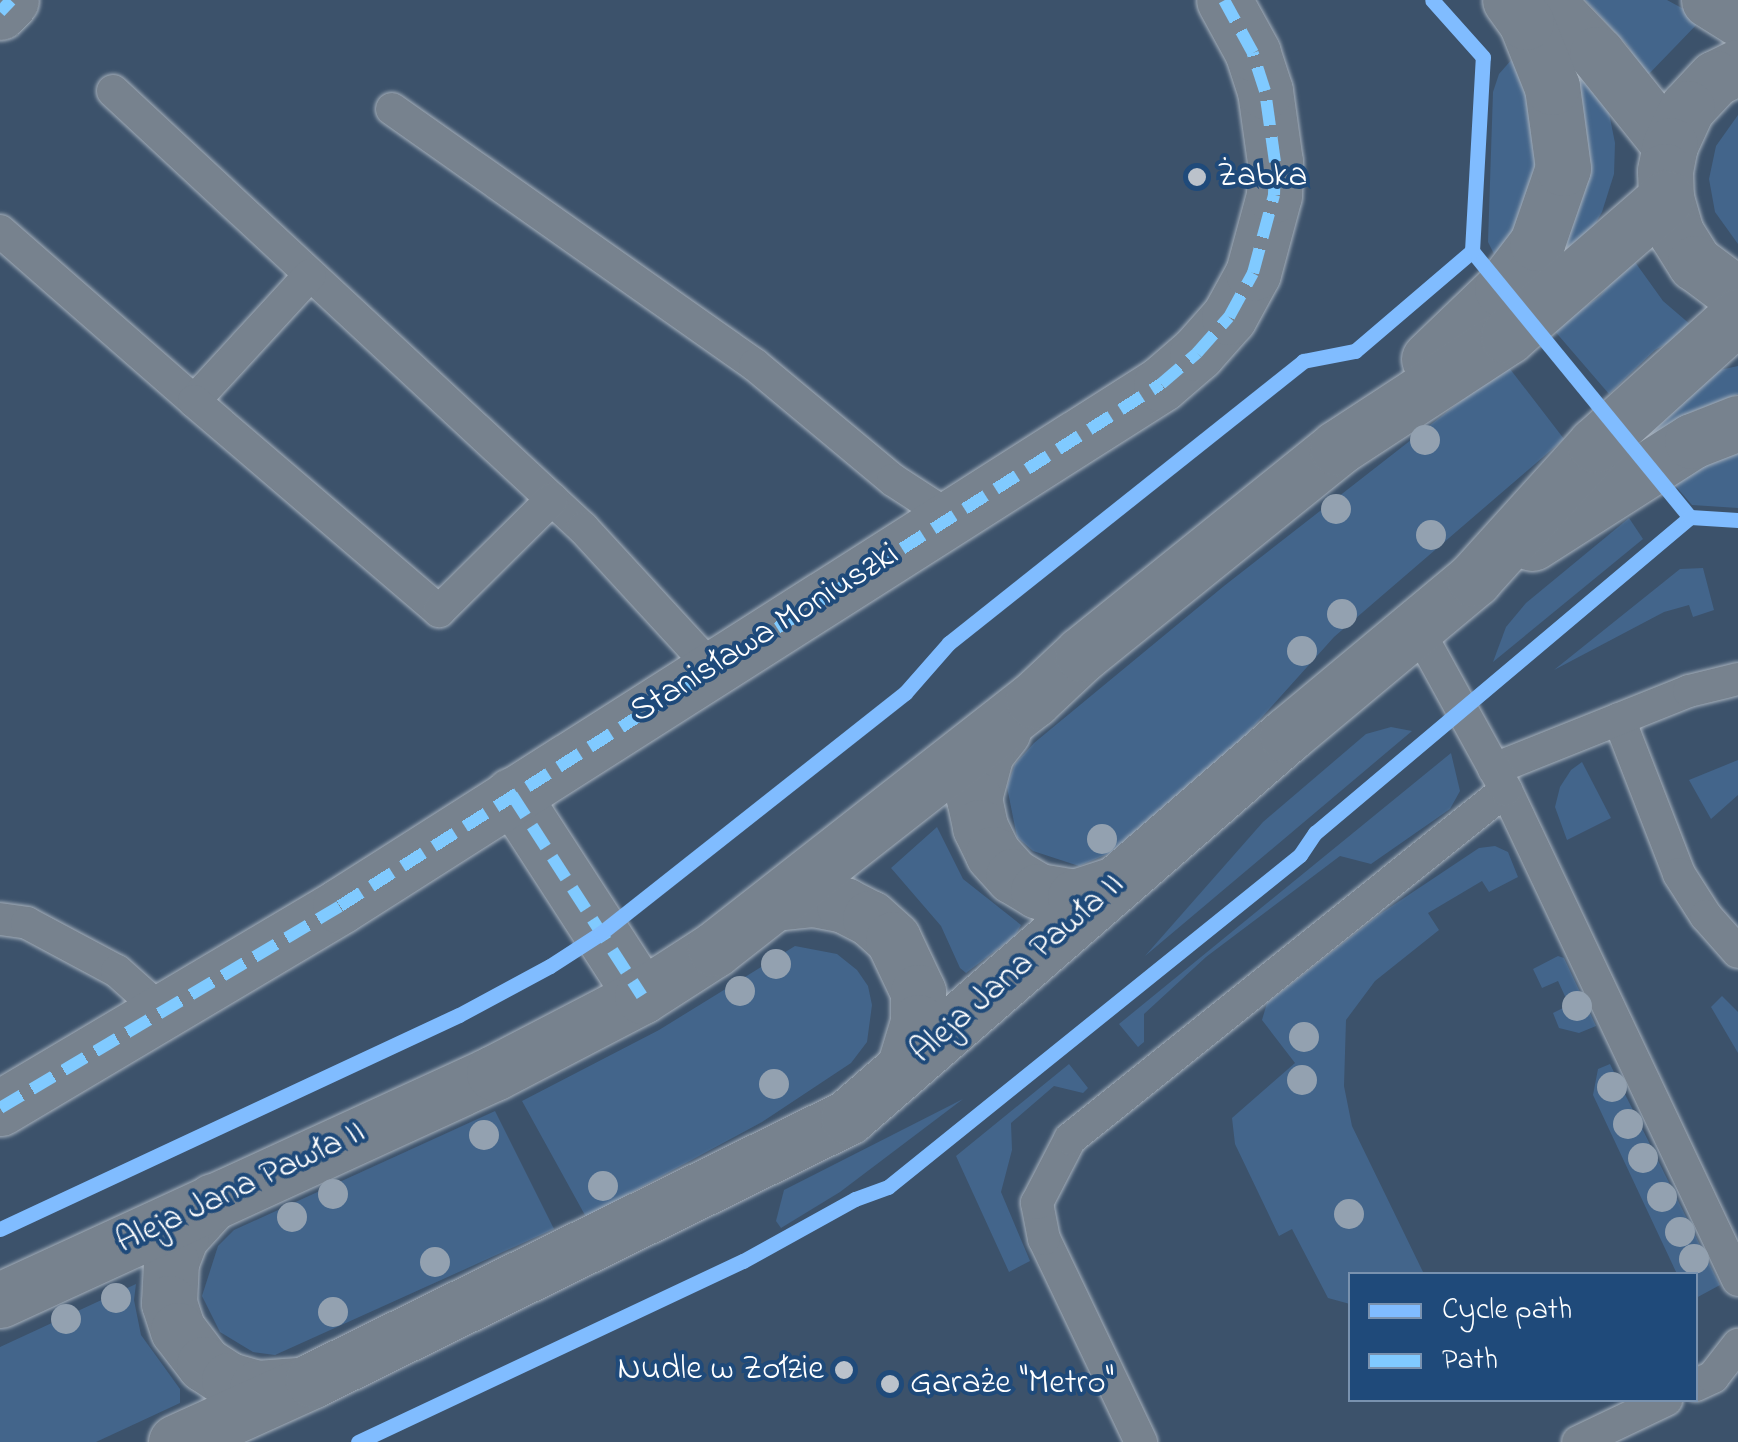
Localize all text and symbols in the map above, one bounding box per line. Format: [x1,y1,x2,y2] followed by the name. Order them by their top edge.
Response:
[1217,156,1307,198] place label: Żabka
[1186,166,1208,188] marker: Żabka
[623,534,907,734] street label: Stanisława Moniuszki
[902,865,1134,1073] street label: Aleja Jana Pawła II
[110,1112,372,1264] street label: Aleja Jana Pawła II
[1348,1272,1698,1402] legend
[1442,1289,1572,1333] text: Cycle path
[1442,1339,1498,1383] text: Path
[617,1349,824,1391] place label: Nudle w Zołzie
[833,1359,855,1381] marker: Nudle w Zołzie
[910,1363,1114,1405] place label: Garaże "Metro"
[879,1373,901,1395] marker: Garaże "Metro"

